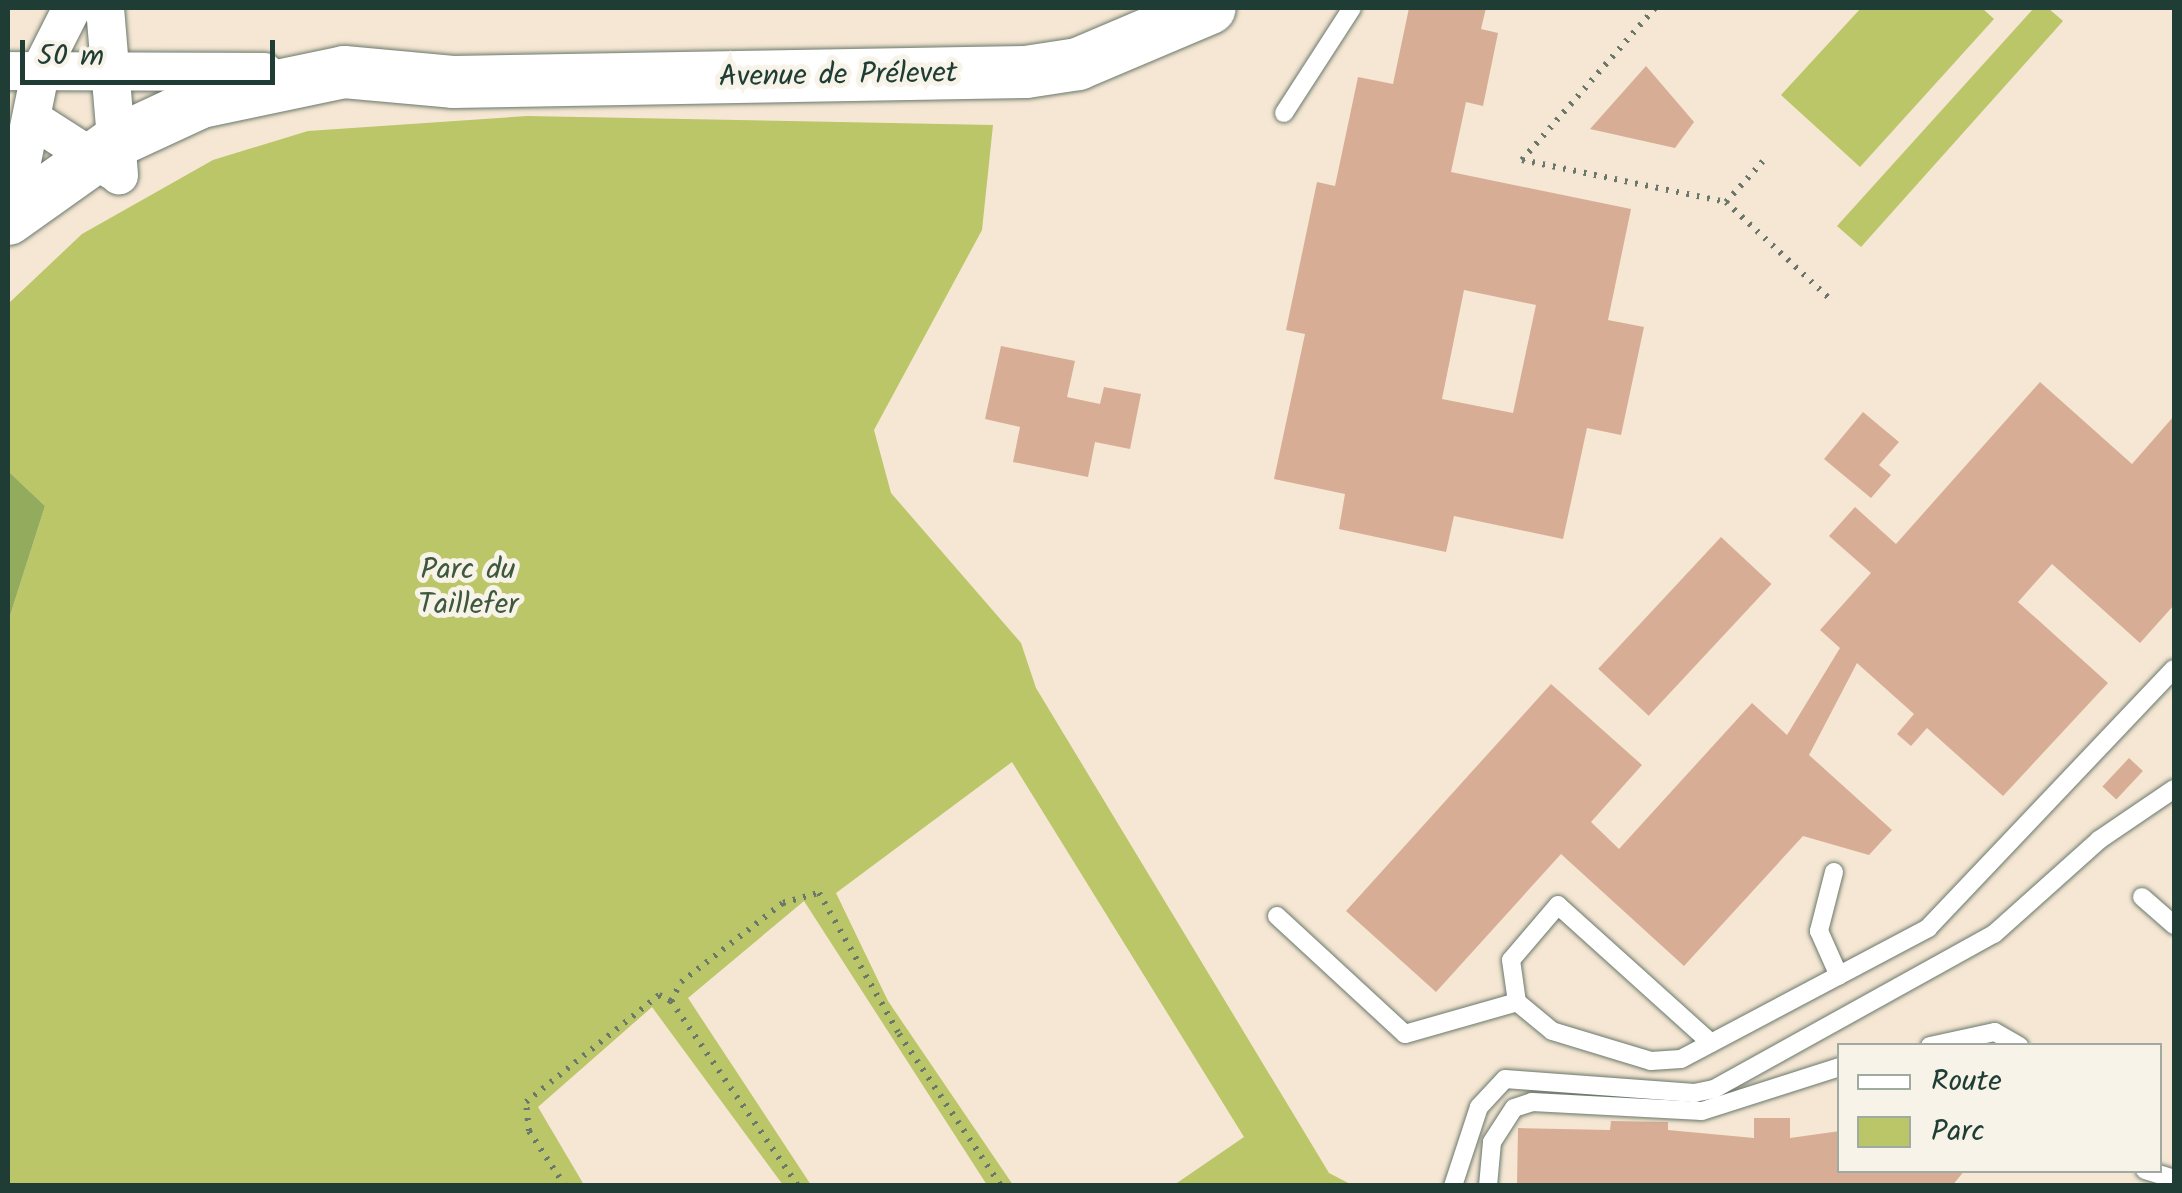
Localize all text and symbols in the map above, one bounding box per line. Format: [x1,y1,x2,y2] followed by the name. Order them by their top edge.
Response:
[25,20,280,82] scale bar
[37,33,104,81] text: 50 m
[718,56,958,96] street label: Avenue de Prélevet
[418,552,518,622] park label: Parc du Taillefer
[1837,1043,2162,1173] legend
[1931,1058,2002,1106] text: Route
[1931,1108,1985,1156] text: Parc

